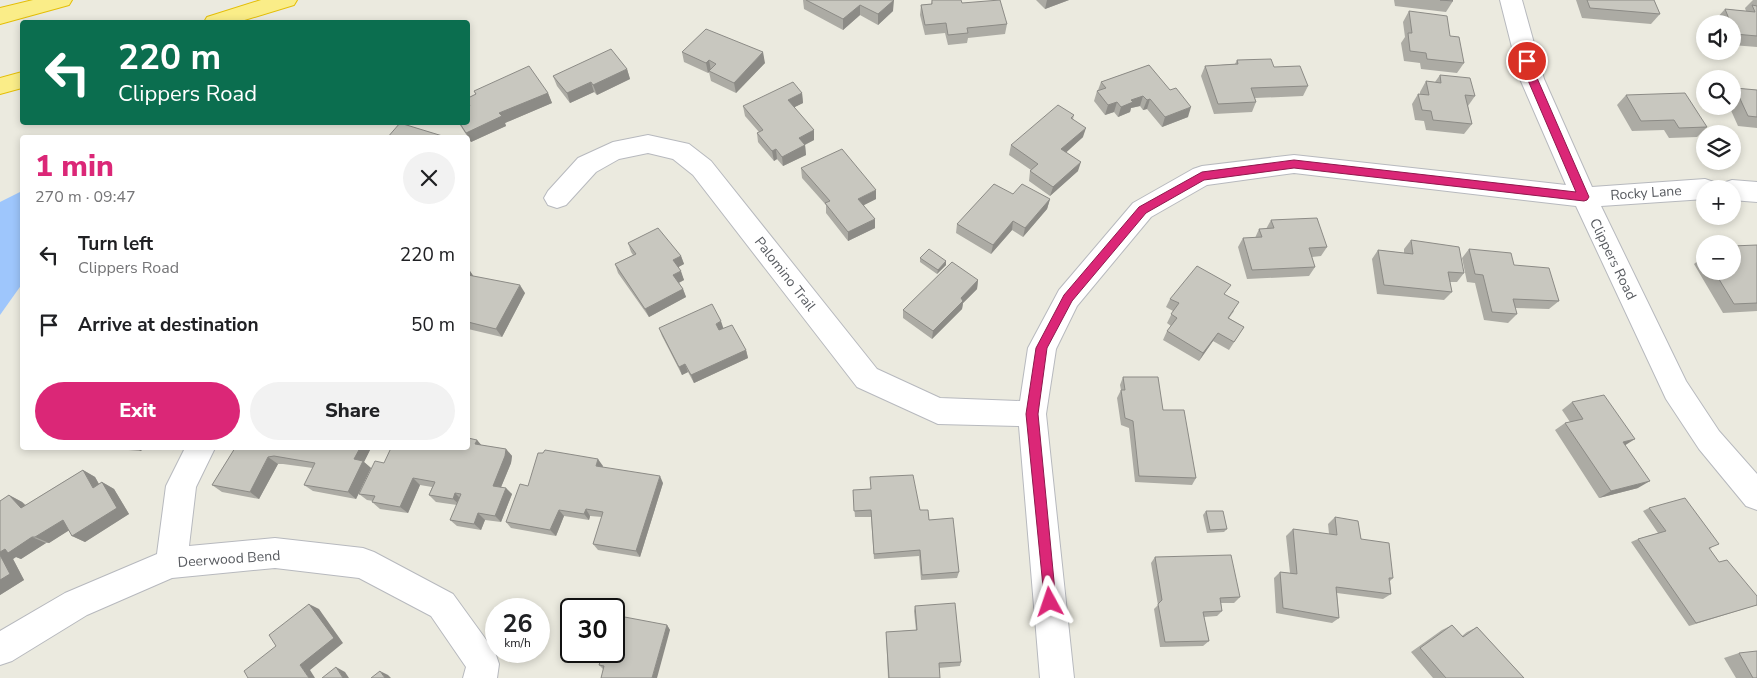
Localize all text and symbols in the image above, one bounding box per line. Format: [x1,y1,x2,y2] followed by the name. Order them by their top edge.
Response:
[1696,15,1741,280] map controls
[1696,15,1741,60] button: sound
[118,34,221,81] text: 220 m
[35,40,100,105] icon: left
[1506,40,1548,82] pin
[1513,47,1541,75] icon: arrive
[1696,70,1741,115] button: search
[118,79,257,109] text: Clippers Road
[1696,125,1741,170] button: layers
[35,146,114,187] text: 1 min
[403,152,455,204] button: close
[1696,180,1741,225] button: +
[1610,181,1682,205] street label: Rocky Lane
[35,186,136,208] text: 270 m · 09:47
[1585,215,1641,303] street label: Clippers Road
[78,231,153,257] text: Turn left
[750,233,821,316] street label: Palomino Trail
[1696,235,1741,280] button: −
[35,241,63,269] icon: left
[400,242,455,268] text: 220 m
[78,257,179,279] text: Clippers Road
[35,311,63,339] icon: arrive
[78,312,259,338] text: Arrive at destination
[411,312,455,338] text: 50 m
[35,382,240,440] button: Exit
[250,382,455,440] button: Share
[177,546,281,572] street label: Deerwood Bend
[1023,575,1075,627] position arrow
[560,598,625,663] speed limit sign: 30
[502,607,533,641] text: 26
[504,635,531,651] text: km/h

